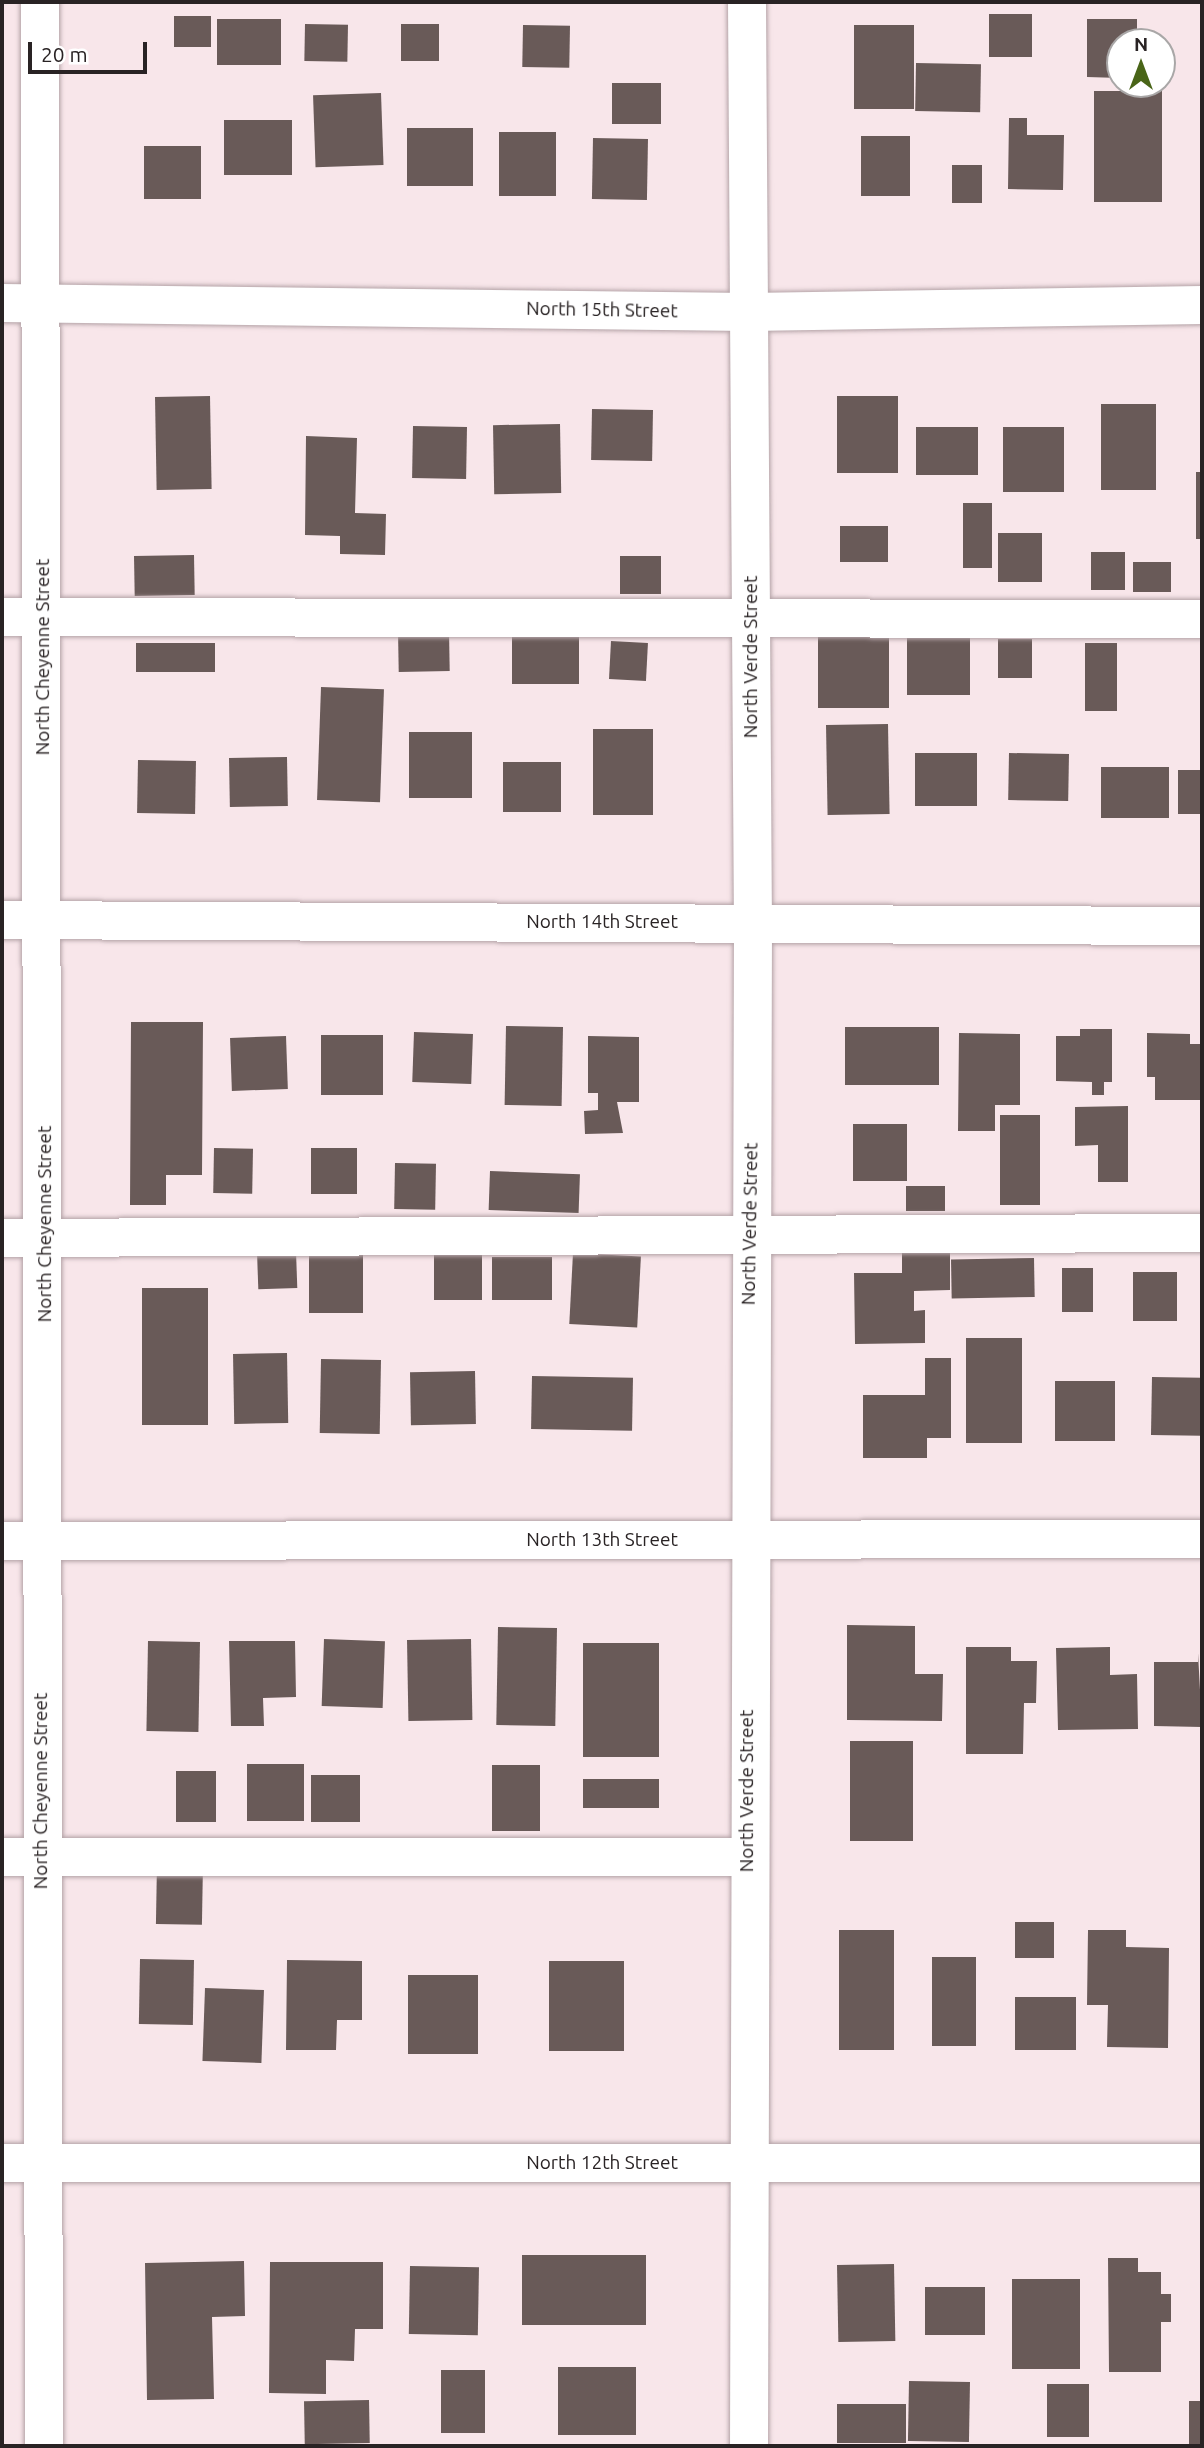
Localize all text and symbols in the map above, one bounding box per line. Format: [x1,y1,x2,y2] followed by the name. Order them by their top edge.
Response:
[32,28,150,72] scale bar
[1106,28,1176,98] north arrow
[1134,33,1148,55] text: N
[41,42,88,66] text: 20 m
[526,297,678,323] street label: North 15th Street
[32,559,54,755] street label: North Cheyenne Street
[740,576,762,738] street label: North Verde Street
[526,911,678,933] street label: North 14th Street
[34,1126,56,1322] street label: North Cheyenne Street
[737,1143,763,1305] street label: North Verde Street
[526,1529,678,1551] street label: North 13th Street
[30,1693,52,1889] street label: North Cheyenne Street
[736,1710,758,1872] street label: North Verde Street
[526,2152,678,2174] street label: North 12th Street

